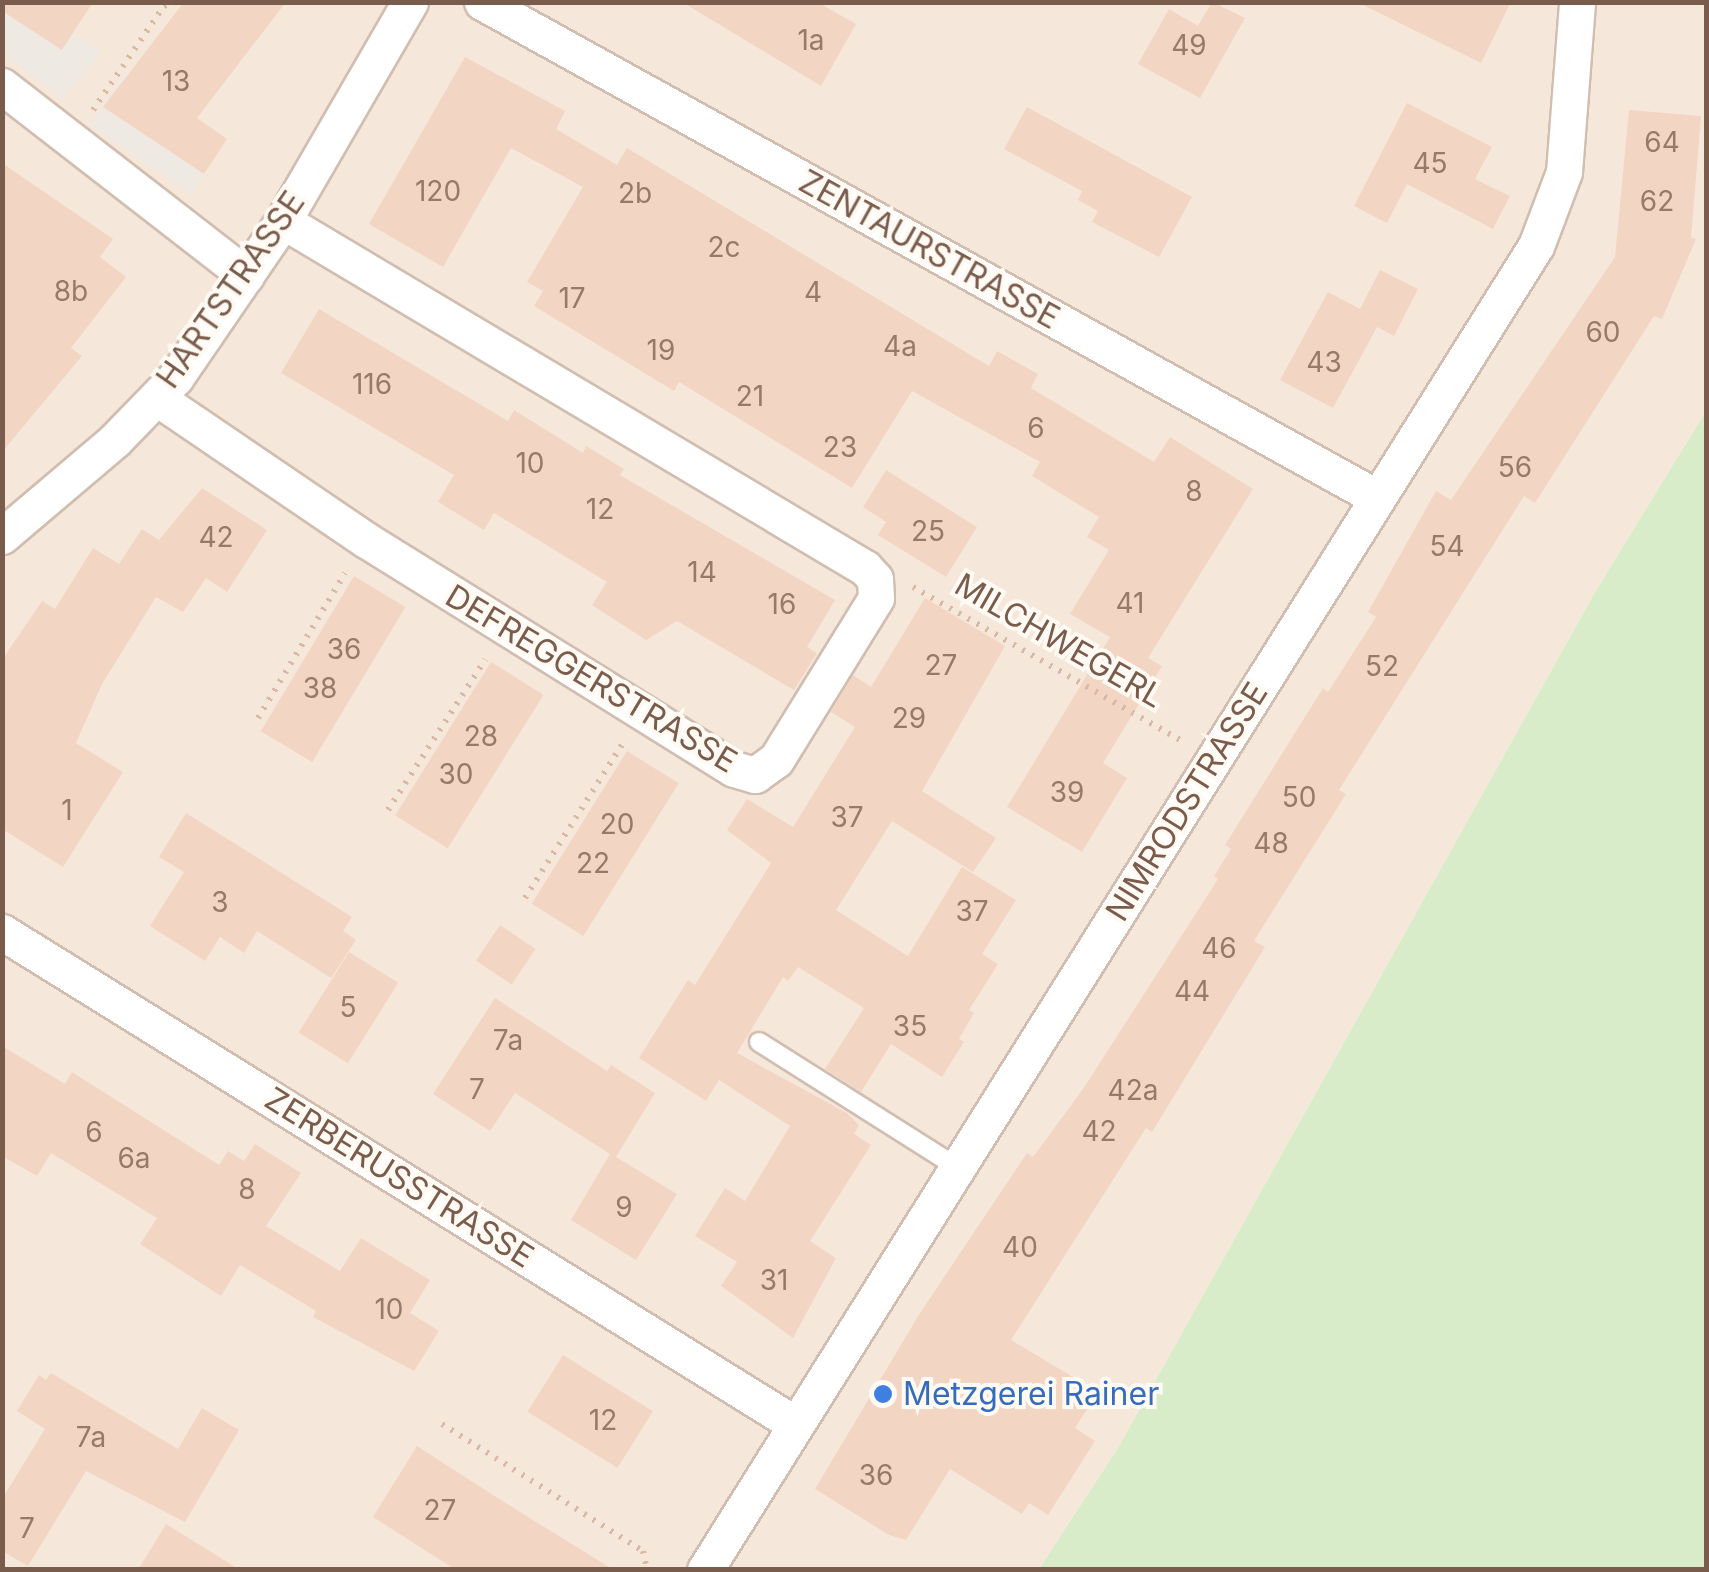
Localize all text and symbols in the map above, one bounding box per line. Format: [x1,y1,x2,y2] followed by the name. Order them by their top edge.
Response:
[797,23,825,57] house number: 1a
[1171,28,1207,62] house number: 49
[162,64,190,98] house number: 13
[1644,125,1680,159] house number: 64
[1412,146,1448,180] house number: 45
[792,163,1066,337] street label: ZENTAURSTRASSE
[415,174,461,208] house number: 120
[618,176,652,210] house number: 2b
[149,184,313,396] street label: HARTSTRASSE
[1640,184,1674,218] house number: 62
[707,230,741,264] house number: 2c
[54,274,88,308] house number: 8b
[804,275,822,309] house number: 4
[558,281,586,315] house number: 17
[1585,315,1621,349] house number: 60
[883,329,917,363] house number: 4a
[647,333,675,367] house number: 19
[1306,345,1342,379] house number: 43
[352,367,392,401] house number: 116
[736,379,764,413] house number: 21
[1027,411,1045,445] house number: 6
[823,430,857,464] house number: 23
[515,446,545,480] house number: 10
[1498,450,1532,484] house number: 56
[1185,474,1203,508] house number: 8
[586,492,614,526] house number: 12
[911,514,945,548] house number: 25
[198,520,234,554] house number: 42
[1429,529,1465,563] house number: 54
[687,555,717,589] house number: 14
[948,566,1170,716] street label: MILCHWEGERL
[438,577,744,781] street label: DEFREGGERSTRASSE
[1116,586,1144,620] house number: 41
[768,587,796,621] house number: 16
[327,632,361,666] house number: 36
[925,648,957,682] house number: 27
[1365,649,1399,683] house number: 52
[303,671,337,705] house number: 38
[1098,676,1276,928] street label: NIMRODSTRASSE
[892,701,926,735] house number: 29
[464,719,498,753] house number: 28
[439,757,473,791] house number: 30
[1050,775,1084,809] house number: 39
[1282,780,1316,814] house number: 50
[61,793,73,827] house number: 1
[830,800,864,834] house number: 37
[600,807,634,841] house number: 20
[1253,826,1289,860] house number: 48
[576,846,610,880] house number: 22
[211,885,229,919] house number: 3
[955,894,989,928] house number: 37
[1201,931,1237,965] house number: 46
[1174,974,1210,1008] house number: 44
[339,990,357,1024] house number: 5
[893,1009,927,1043] house number: 35
[493,1023,523,1057] house number: 7a
[469,1072,485,1106] house number: 7
[1108,1073,1158,1107] house number: 42a
[258,1080,540,1276] street label: ZERBERUSSTRASSE
[1081,1114,1117,1148] house number: 42
[85,1115,103,1149] house number: 6
[117,1141,151,1175] house number: 6a
[238,1172,256,1206] house number: 8
[615,1190,633,1224] house number: 9
[1002,1230,1038,1264] house number: 40
[760,1263,788,1297] house number: 31
[374,1292,404,1326] house number: 10
[903,1375,1159,1413] place label: Metzgerei Rainer
[872,1383,894,1405] marker: Metzgerei Rainer
[589,1403,617,1437] house number: 12
[76,1420,106,1454] house number: 7a
[859,1458,893,1492] house number: 36
[424,1493,456,1527] house number: 27
[19,1511,35,1545] house number: 7

